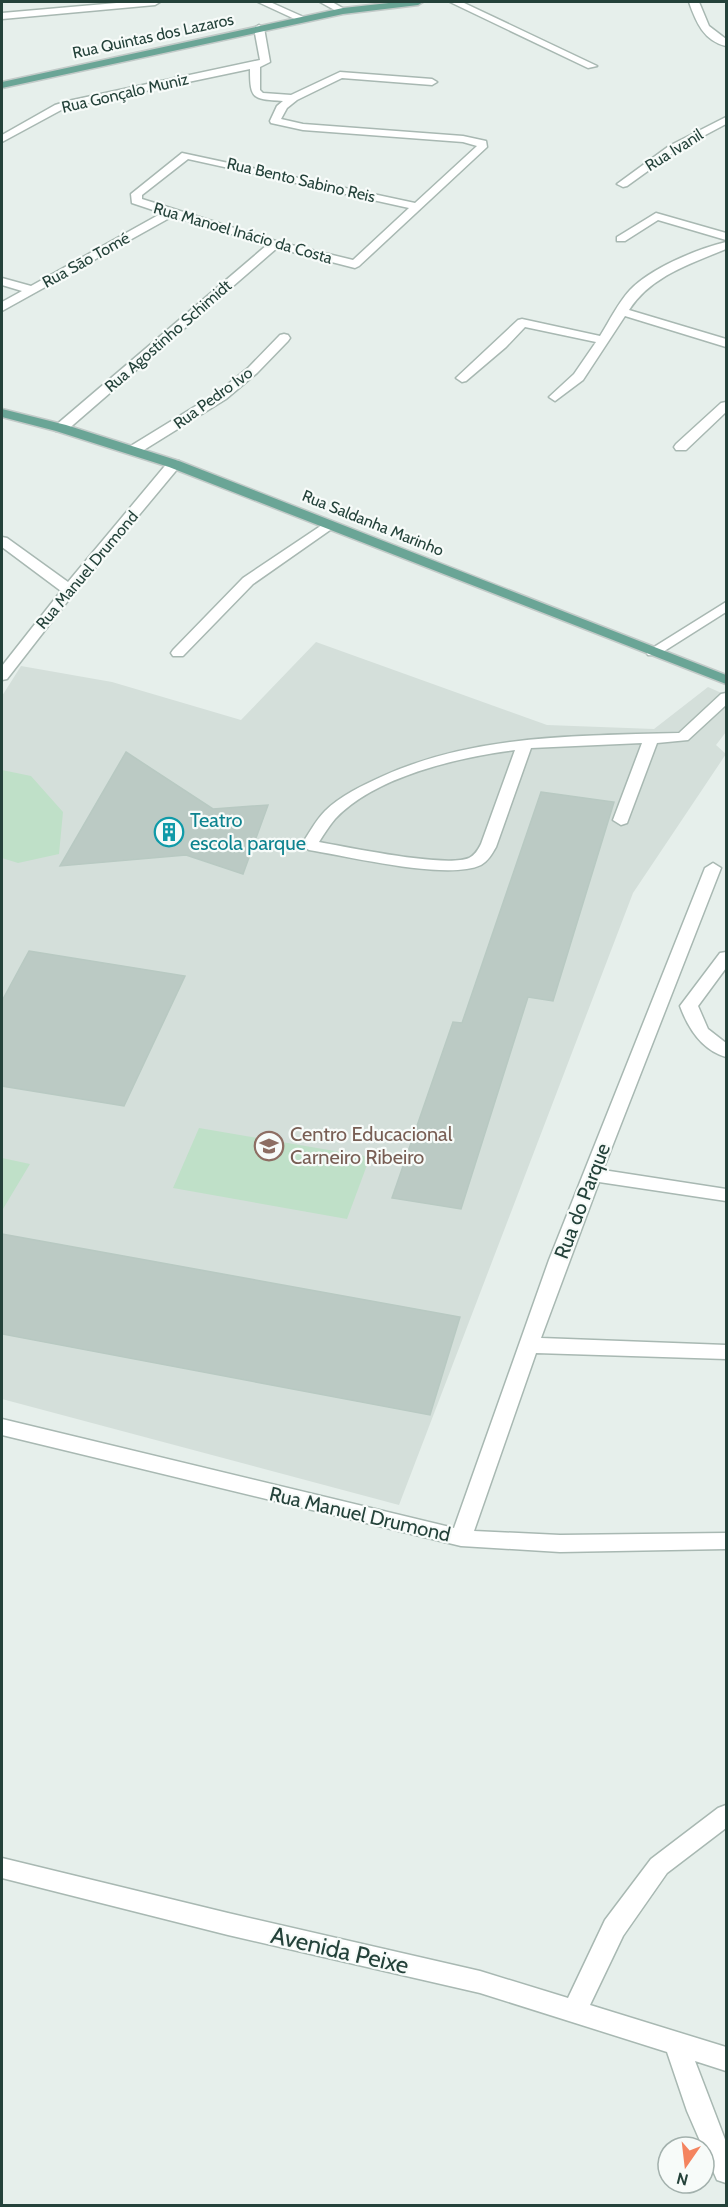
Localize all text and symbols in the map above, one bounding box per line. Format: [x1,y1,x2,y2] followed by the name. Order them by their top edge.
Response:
[71,10,236,62] street label: Rua Quintas dos Lazaros
[60,69,191,117] street label: Rua Gonçalo Muniz
[642,125,707,175] street label: Rua Ivanil
[225,154,377,206] street label: Rua Bento Sabino Reis
[152,198,335,268] street label: Rua Manoel Inácio da Costa
[39,228,133,292] street label: Rua Sāo Tomé
[101,275,236,396] street label: Rua Agostinho Schimidt
[170,363,256,433] street label: Rua Pedro Ivo
[300,486,447,560] street label: Rua Saldanha Marinho
[32,507,142,633] street label: Rua Manuel Drumond
[190,808,306,855] place label: Teatro escola parque
[153,816,185,848] building icon: Teatro escola parque
[290,1122,453,1169] place label: Centro Educacional Carneiro Ribeiro
[253,1130,285,1162] school or university icon: Centro Educacional Carneiro Ribeiro
[549,1140,615,1262] street label: Rua do Parque
[267,1481,453,1547] street label: Rua Manuel Drumond
[268,1920,412,1980] street label: Avenida Peixe
[656,2135,716,2195] north arrow
[675,2168,690,2190] text: N

